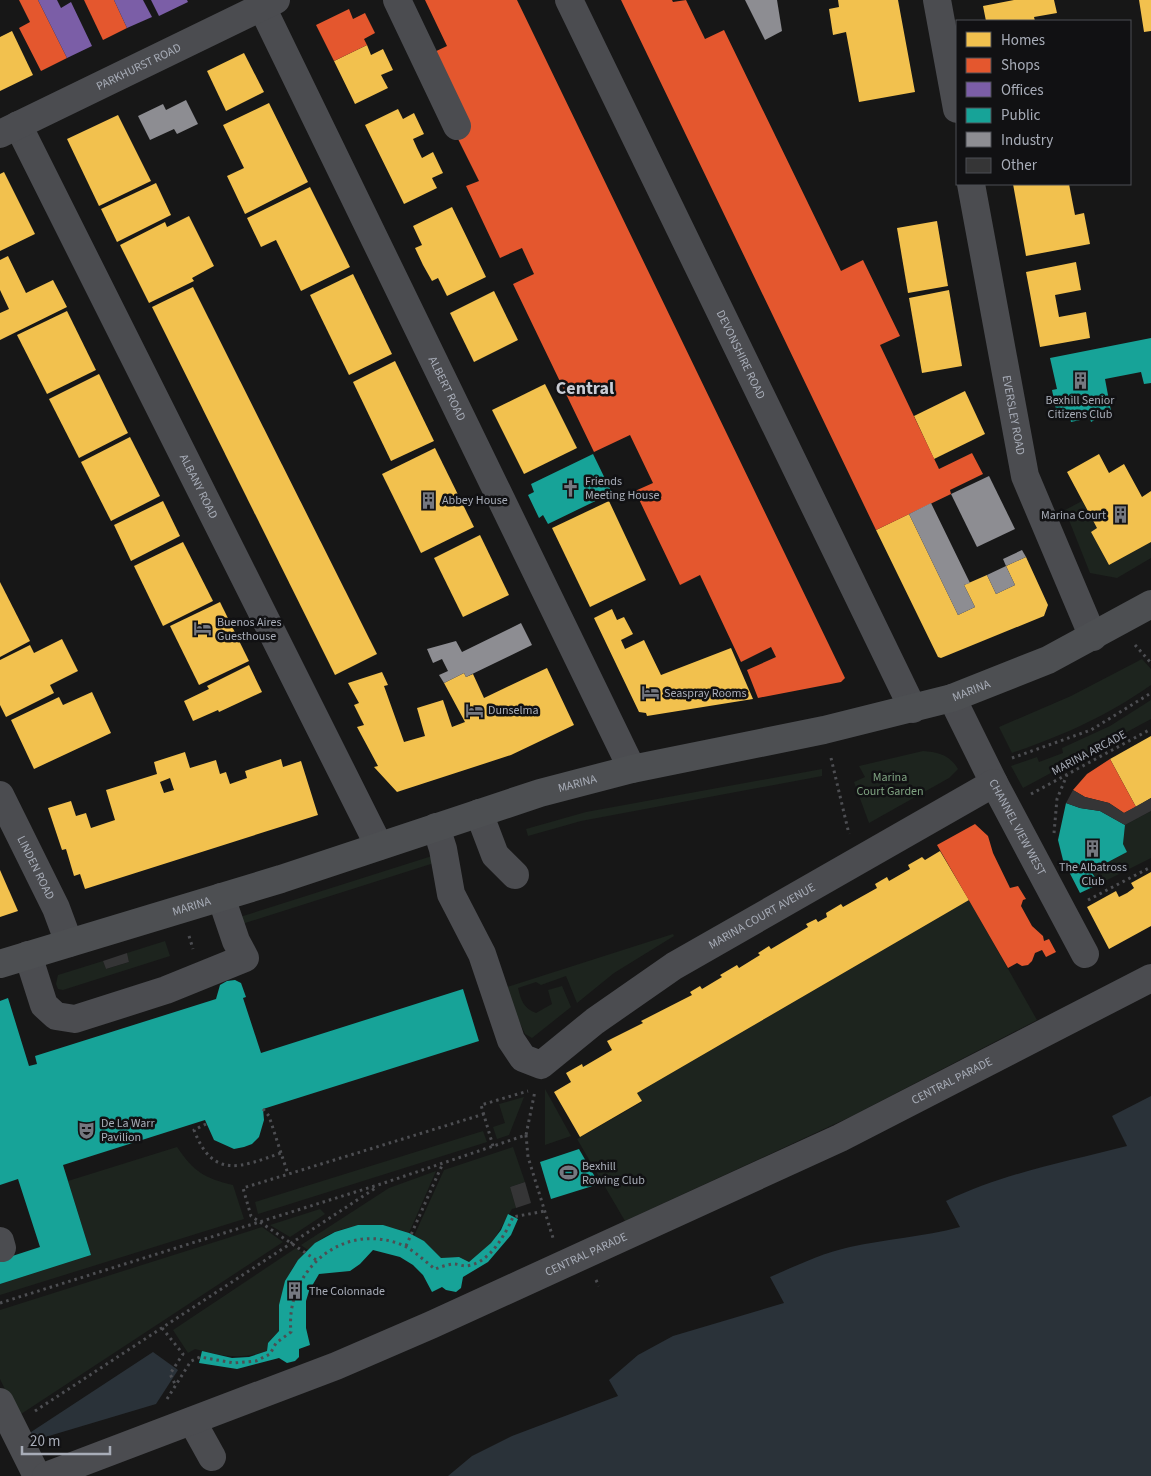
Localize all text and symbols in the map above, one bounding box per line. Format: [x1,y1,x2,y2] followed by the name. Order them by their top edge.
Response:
[956,20,1131,185] legend
[1001,30,1045,51] text: Homes
[93,39,184,95] street label: PARKHURST ROAD
[1001,55,1040,76] text: Shops
[1001,80,1044,101] text: Offices
[1001,105,1040,126] text: Public
[1001,130,1053,151] text: Industry
[1001,155,1038,176] text: Other
[712,307,770,402] street label: DEVONSHIRE ROAD
[424,353,470,424] street label: ALBERT ROAD
[1070,371,1090,391] building icon: Bexhill Senior Citizens Club
[998,374,1029,456] street label: EVERSLEY ROAD
[556,376,614,401] district label: Central
[1046,392,1115,423] place label: Bexhill Senior Citizens Club
[175,451,222,522] street label: ALBANY ROAD
[585,473,659,504] place label: Friends Meeting House
[561,478,581,498] church icon: Friends Meeting House
[418,490,438,510] building icon: Abbey House
[442,492,508,509] place label: Abbey House
[1110,505,1130,525] building icon: Marina Court
[1041,507,1106,524] place label: Marina Court
[217,614,282,645] place label: Buenos Aires Guesthouse
[193,619,213,639] hotel icon: Buenos Aires Guesthouse
[950,675,993,706] street label: MARINA
[640,683,660,703] hotel icon: Seaspray Rooms
[664,685,747,702] place label: Seaspray Rooms
[464,700,484,720] hotel icon: Dunselma
[488,702,539,719] place label: Dunselma
[1049,726,1129,780] street label: MARINA ARCADE
[856,769,924,800] park label: Marina Court Garden
[556,770,599,796] street label: MARINA
[985,776,1051,879] street label: CHANNEL VIEW WEST
[13,833,59,902] street label: LINDEN ROAD
[1083,838,1103,858] building icon: The Albatross Club
[1059,859,1127,890] place label: The Albatross Club
[705,879,818,953] street label: MARINA COURT AVENUE
[170,892,213,920] street label: MARINA
[908,1053,995,1108] street label: CENTRAL PARADE
[101,1115,155,1146] place label: De La Warr Pavilion
[77,1120,97,1140] theatre icon: De La Warr Pavilion
[582,1158,645,1189] place label: Bexhill Rowing Club
[558,1163,578,1183] sports icon: Bexhill Rowing Club
[542,1228,630,1280] street label: CENTRAL PARADE
[285,1281,305,1301] building icon: The Colonnade
[309,1283,385,1300] place label: The Colonnade
[22,1424,110,1456] scale bar
[30,1431,60,1452] text: 20 m

